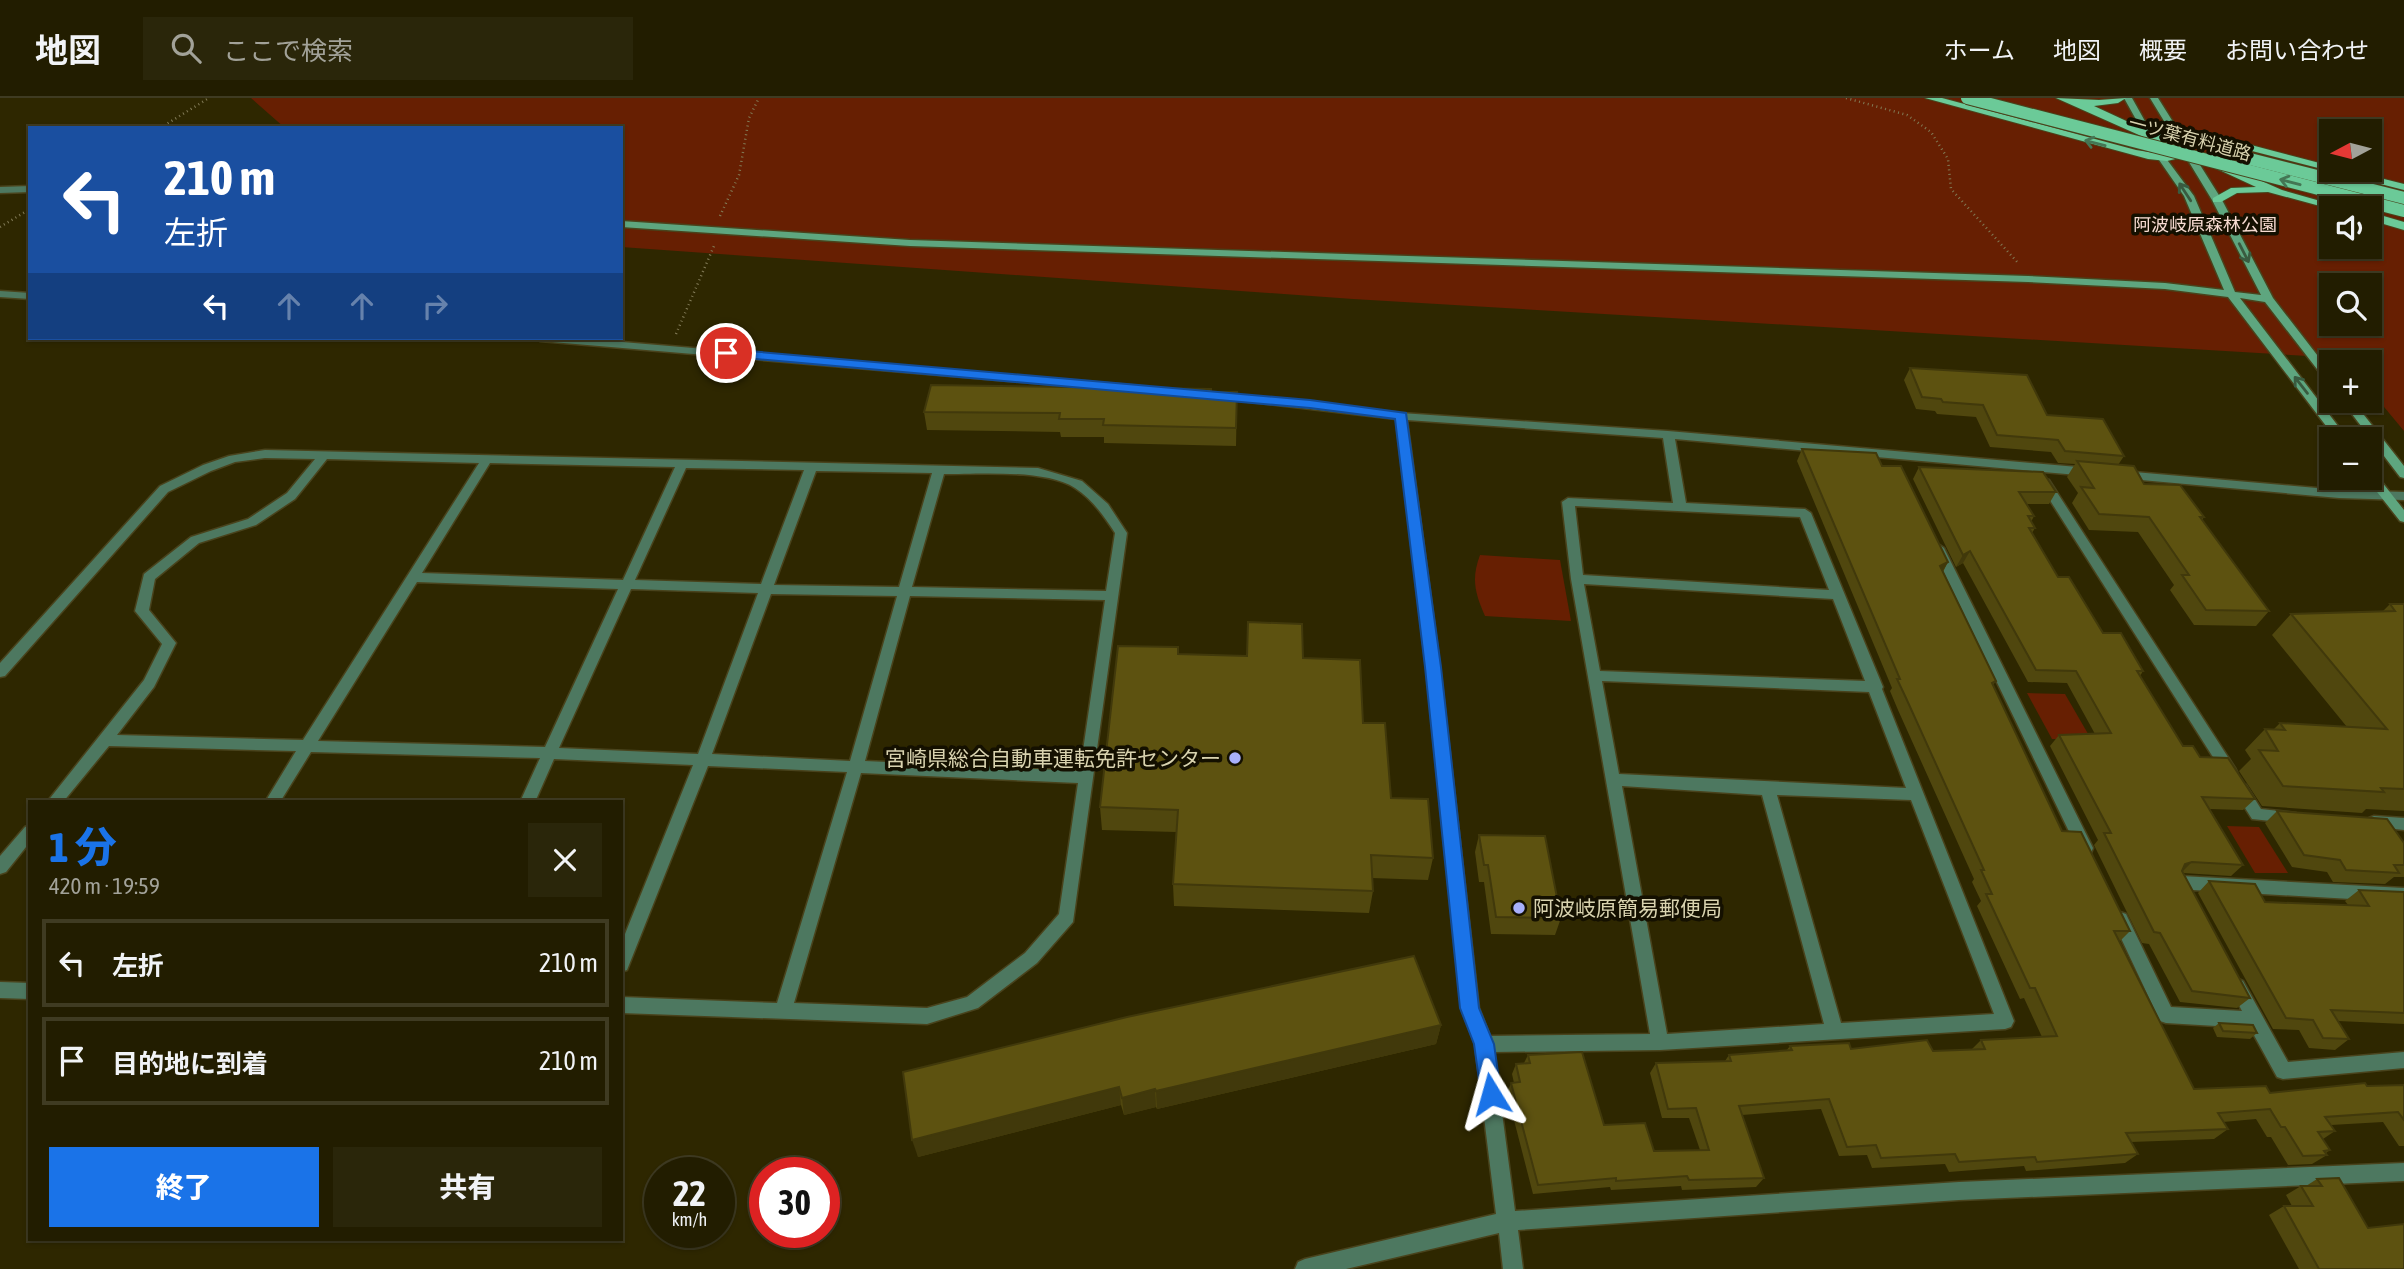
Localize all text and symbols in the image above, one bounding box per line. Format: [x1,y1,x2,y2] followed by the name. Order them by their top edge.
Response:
[143,17,633,80] search box
[167,29,205,67] icon: search
[35,31,101,69] text: 地図
[223,36,353,66] text: ここで検索
[1944,37,2015,64] text: ホーム
[2053,37,2101,64] text: 地図
[2139,37,2187,64] text: 概要
[2225,37,2369,64] text: お問い合わせ
[2126,112,2254,164] street label: 一ツ葉有料道路
[2319,119,2382,182] north arrow
[2319,119,2382,490] map controls
[2085,136,2107,149] one-way arrow
[164,149,275,205] text: 210 m
[49,154,140,245] icon: left
[2280,175,2302,188] one-way arrow
[2177,182,2191,202] one-way arrow
[2319,196,2382,259] button: sound
[164,214,228,251] text: 左折
[2133,214,2277,235] park label: 阿波岐原森林公園
[2238,242,2251,263] one-way arrow
[2319,273,2382,336] button: search
[197,287,235,325] icon: left
[270,287,308,325] icon: ahead
[343,287,381,325] icon: ahead
[416,287,454,325] icon: right
[696,323,756,383] pin
[707,334,745,372] icon: arrive
[2319,350,2382,413] button: +
[2293,376,2308,395] one-way arrow
[2319,427,2382,490] button: −
[885,746,1221,770] place label: 宮崎県総合自動車運転免許センター
[1227,750,1243,766] marker: 宮崎県総合自動車運転免許センター
[49,823,117,871] text: 1 分
[528,823,602,897] button: close
[49,873,160,899] text: 420 m · 19:59
[1533,896,1722,920] place label: 阿波岐原簡易郵便局
[1511,900,1527,916] marker: 阿波岐原簡易郵便局
[53,944,91,982] icon: left
[539,948,598,978] text: 210 m
[112,951,164,981] text: 左折
[53,1042,91,1080] icon: arrive
[539,1046,598,1076] text: 210 m
[112,1049,268,1079] text: 目的地に到着
[1454,1057,1528,1131] position arrow
[49,1147,319,1227] button: 終了
[333,1147,602,1227] button: 共有
[749,1157,840,1248] speed limit sign: 30
[673,1173,706,1213] text: 22
[672,1209,707,1230] text: km/h

